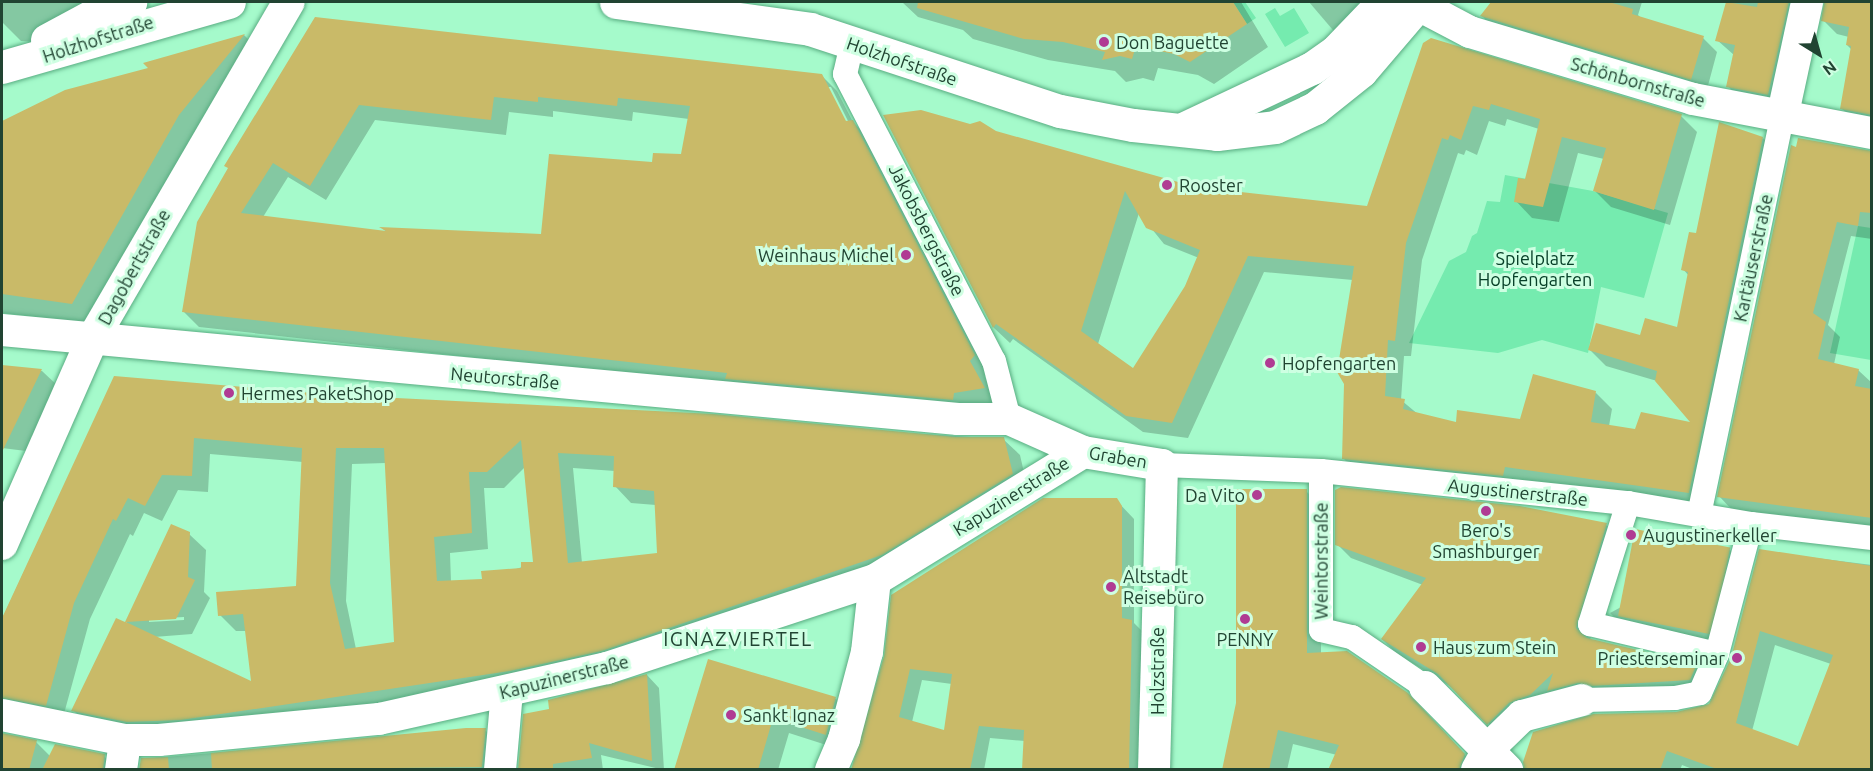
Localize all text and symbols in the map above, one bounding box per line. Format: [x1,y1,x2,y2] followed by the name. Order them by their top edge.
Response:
[40,11,156,67] street label: Holzhofstraße
[1789,24,1849,84] north arrow
[1116,31,1229,53] place label: Don Baguette
[844,32,960,90] street label: Holzhofstraße
[1097,35,1111,49] marker: Don Baguette
[1568,52,1708,112] street label: Schönbornstraße
[1820,58,1840,79] text: N
[884,160,970,300] street label: Jakobsbergstraße
[1179,174,1243,196] place label: Rooster
[1160,178,1174,192] marker: Rooster
[1729,192,1777,324] street label: Kartäuserstraße
[93,205,175,329] street label: Dagobertstraße
[758,244,894,266] place label: Weinhaus Michel
[899,248,913,262] marker: Weinhaus Michel
[1478,248,1592,290] park label: Spielplatz Hopfengarten
[1282,352,1396,374] place label: Hopfengarten
[1263,356,1277,370] marker: Hopfengarten
[450,362,560,394] street label: Neutorstraße
[241,382,394,404] place label: Hermes PaketShop
[222,386,236,400] marker: Hermes PaketShop
[1087,441,1149,473] street label: Graben
[949,452,1073,540] street label: Kapuzinerstraße
[1447,474,1589,510] street label: Augustinerstraße
[1185,484,1245,506] place label: Da Vito
[1250,488,1264,502] marker: Da Vito
[1310,502,1332,620] street label: Weintorstraße
[1479,504,1493,518] marker: Bero's Smashburger
[1432,520,1540,562] place label: Bero's Smashburger
[1643,524,1777,546] place label: Augustinerkeller
[1624,528,1638,542] marker: Augustinerkeller
[1123,566,1204,608] place label: Altstadt Reisebüro
[1104,580,1118,594] marker: Altstadt Reisebüro
[1238,612,1252,626] marker: PENNY
[663,626,813,650] district label: IGNAZVIERTEL
[1146,627,1168,715] street label: Holzstraße
[1217,628,1273,650] place label: PENNY
[1433,636,1556,658] place label: Haus zum Stein
[1414,640,1428,654] marker: Haus zum Stein
[1597,647,1725,669] place label: Priesterseminar
[497,651,631,703] street label: Kapuzinerstraße
[1730,651,1744,665] marker: Priesterseminar
[743,704,835,726] place label: Sankt Ignaz
[724,708,738,722] marker: Sankt Ignaz

